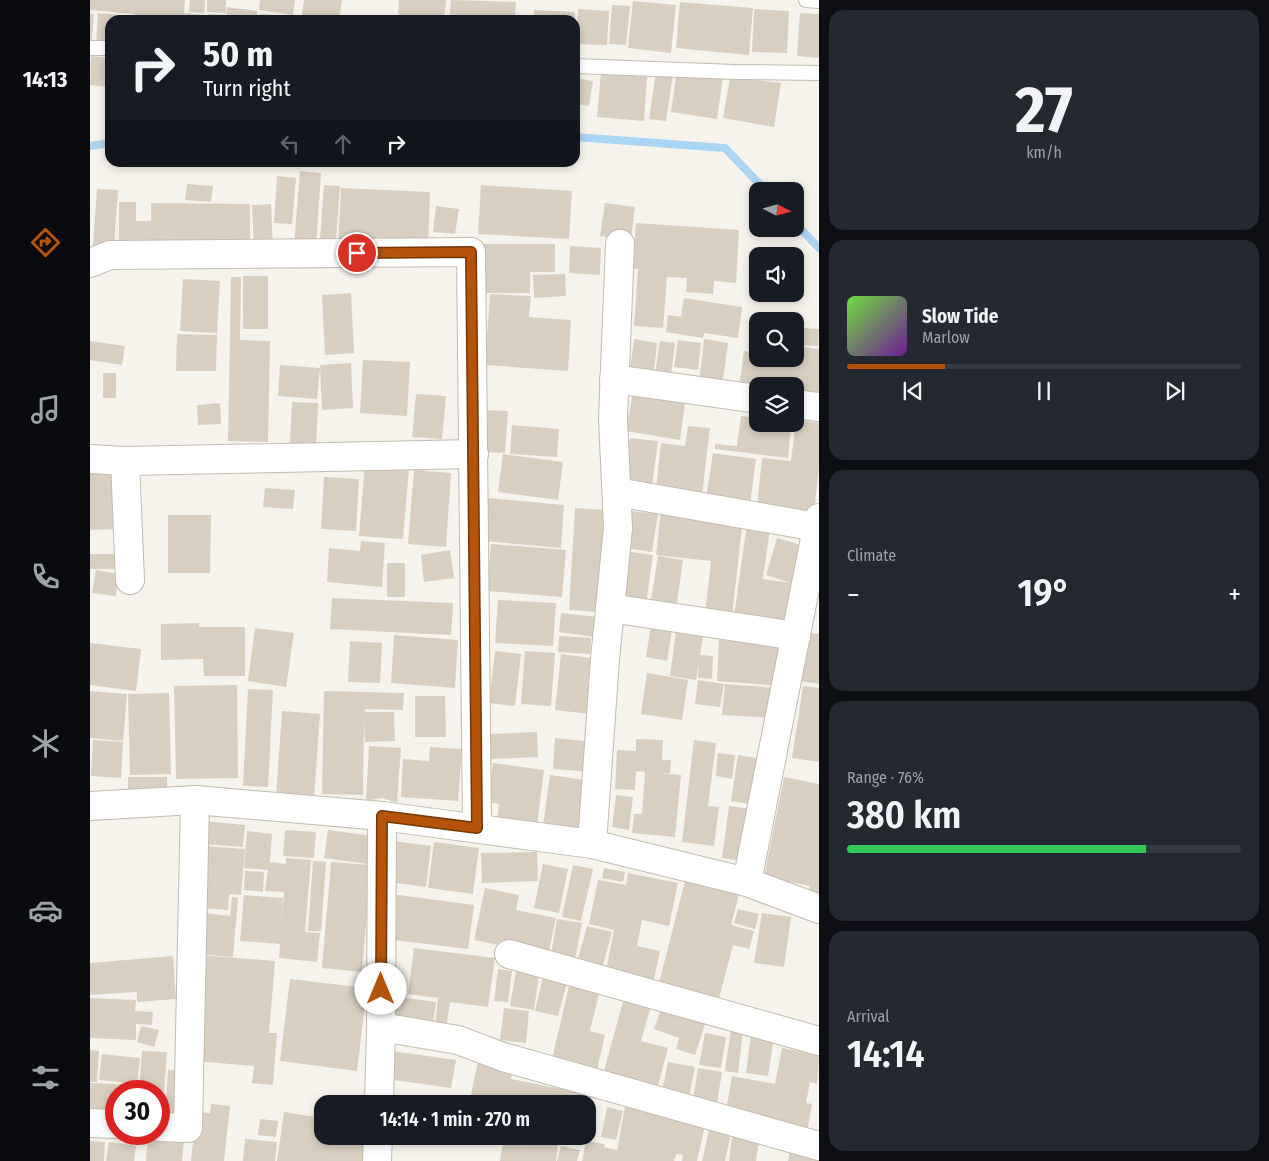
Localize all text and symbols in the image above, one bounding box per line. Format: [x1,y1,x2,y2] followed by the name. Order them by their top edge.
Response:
[203,33,273,75] text: 50 m
[120,35,185,100] icon: right
[23,66,67,93] text: 14:13
[1015,71,1073,149] text: 27
[203,75,291,102] text: Turn right
[276,130,304,158] icon: left
[329,130,357,158] icon: ahead
[382,130,410,158] icon: right
[1026,143,1062,162] text: km/h
[749,182,804,238] north arrow
[749,182,804,432] map controls
[28,225,63,260] icon: directions
[336,232,378,274] pin
[343,239,371,267] icon: arrive
[749,247,804,302] button: sound
[922,305,998,328] text: Slow Tide
[749,312,804,367] button: search
[922,328,970,347] text: Marlow
[749,377,804,432] button: layers
[899,377,927,405] icon: previous
[1030,377,1058,405] icon: pause
[1161,377,1189,405] icon: next
[28,392,63,427] icon: music
[847,546,896,565] text: Climate
[28,559,63,594] icon: phone
[1017,570,1070,616] text: 19°
[847,578,860,611] text: −
[1228,578,1241,611] text: +
[28,726,63,761] icon: climate
[847,768,924,787] text: Range · 76%
[847,792,961,838] text: 380 km
[28,893,63,928] icon: car
[354,962,406,1014] position arrow
[847,1007,889,1026] text: Arrival
[847,1031,924,1077] text: 14:14
[28,1060,63,1095] icon: filters
[105,1080,170,1145] speed limit sign: 30
[380,1108,530,1131] text: 14:14 · 1 min · 270 m

